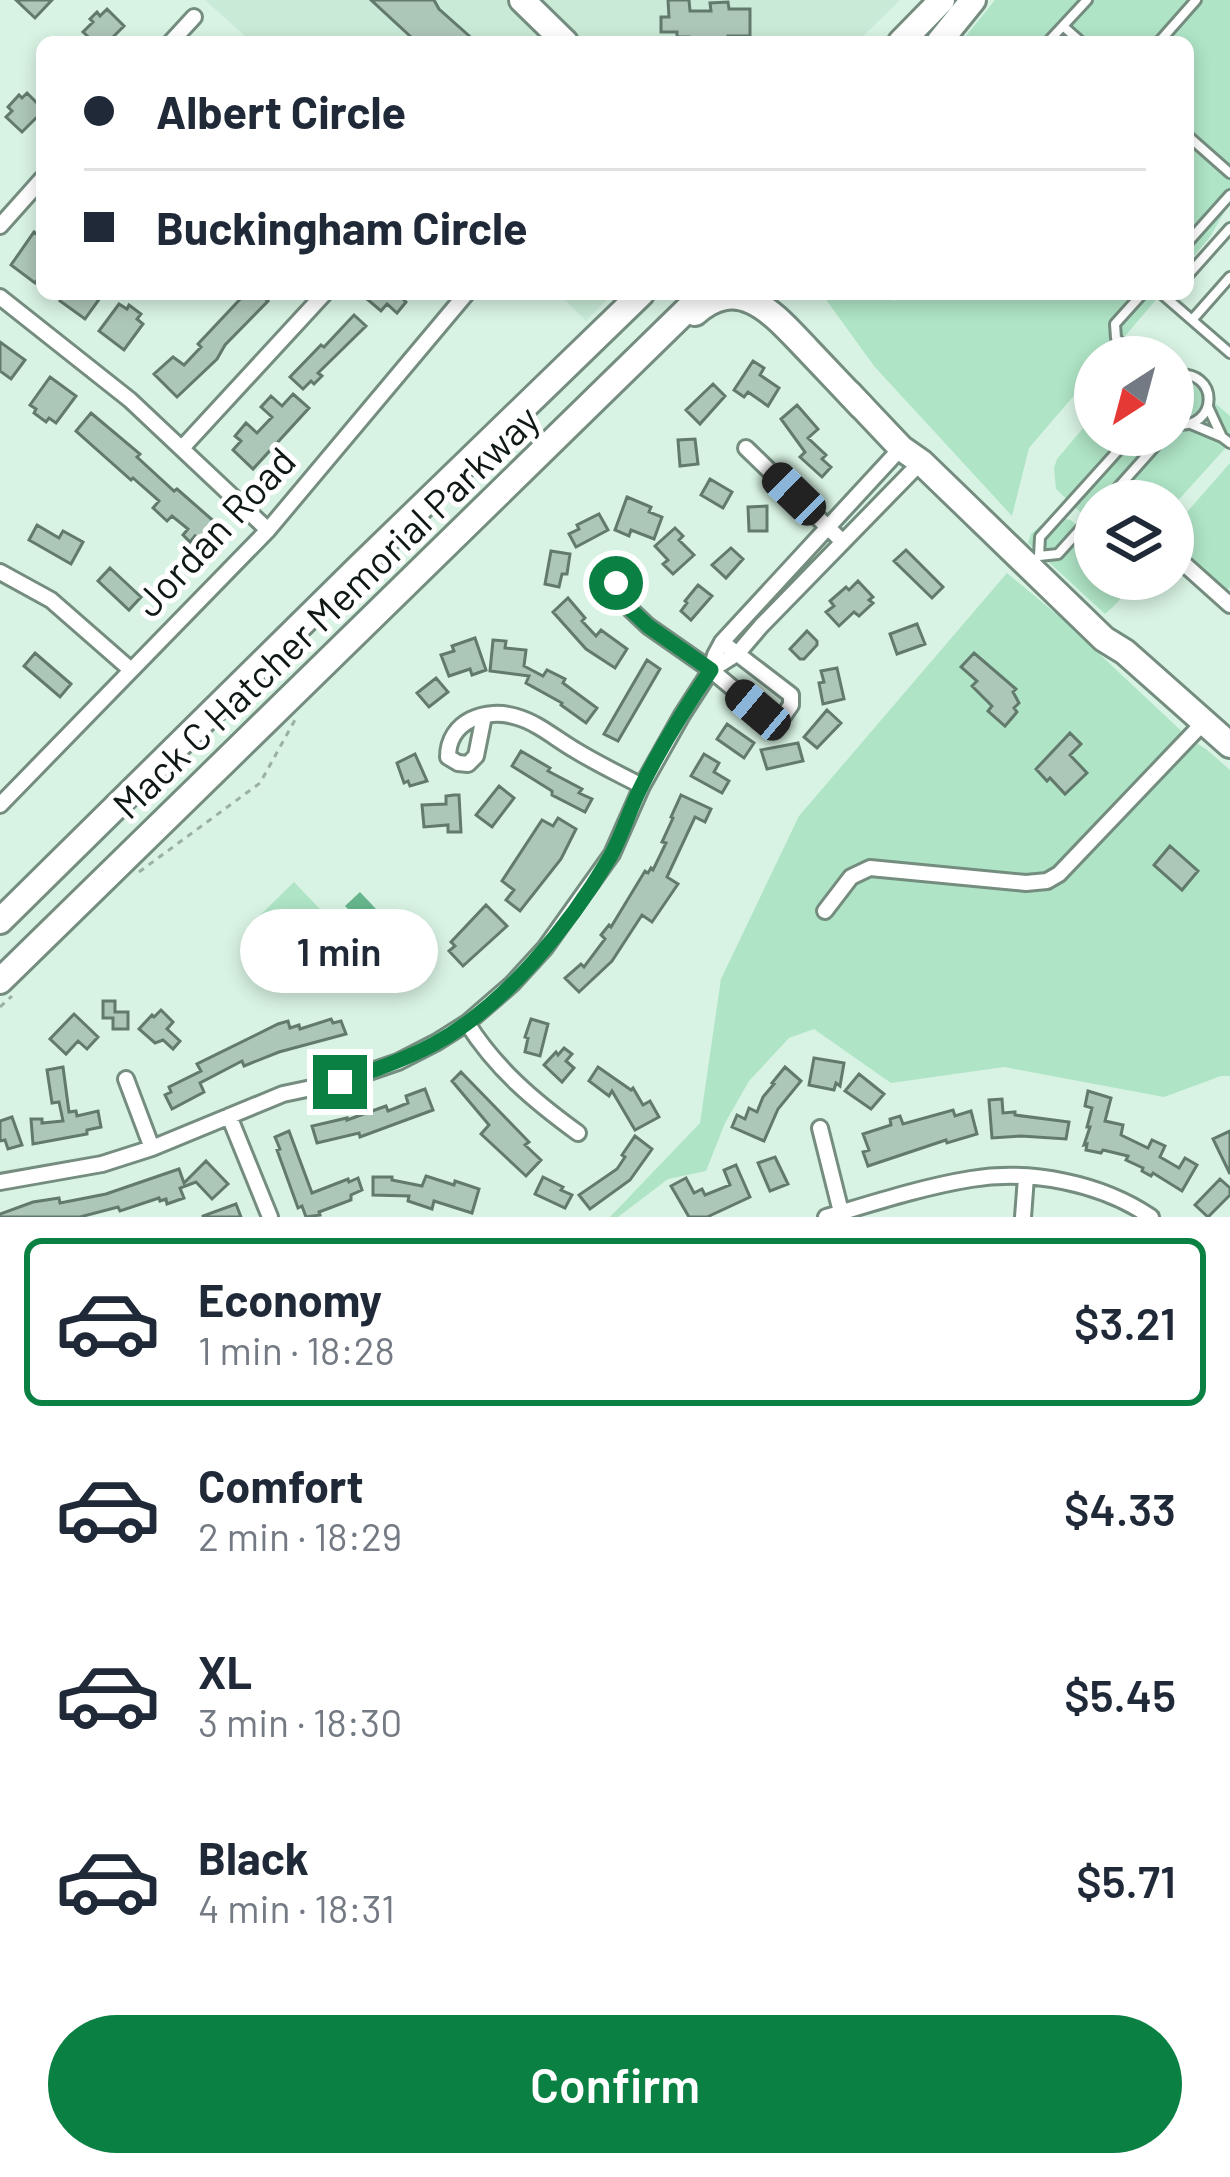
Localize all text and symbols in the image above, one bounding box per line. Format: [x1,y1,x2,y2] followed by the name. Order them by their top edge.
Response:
[156,84,406,138] text: Albert Circle
[156,200,528,254] text: Buckingham Circle
[1074,336,1194,456] north arrow
[1074,336,1194,600] map controls
[102,395,548,827] street label: Mack C Hatcher Memorial Parkway
[124,437,304,625] street label: Jordan Road
[756,456,832,532] car
[1074,480,1194,600] button: layers
[589,556,643,610] route start
[719,673,797,747] car
[241,908,439,992] callout: 1 min
[296,927,382,974] text: 1 min
[313,1055,367,1109] route end
[54,1268,162,1376] icon: car
[198,1272,382,1326] text: Economy
[1074,1295,1176,1349] text: $3.21
[198,1326,395,1373] text: 1 min · 18:28
[54,1454,162,1562] icon: car
[198,1458,364,1512] text: Comfort
[1064,1481,1176,1535] text: $4.33
[198,1512,402,1559] text: 2 min · 18:29
[54,1640,162,1748] icon: car
[198,1644,252,1698] text: XL
[1064,1667,1176,1721] text: $5.45
[198,1698,402,1745] text: 3 min · 18:30
[54,1826,162,1934] icon: car
[198,1830,309,1884] text: Black
[1076,1853,1176,1907] text: $5.71
[198,1884,395,1931] text: 4 min · 18:31
[48,2015,1182,2153] button: Confirm

